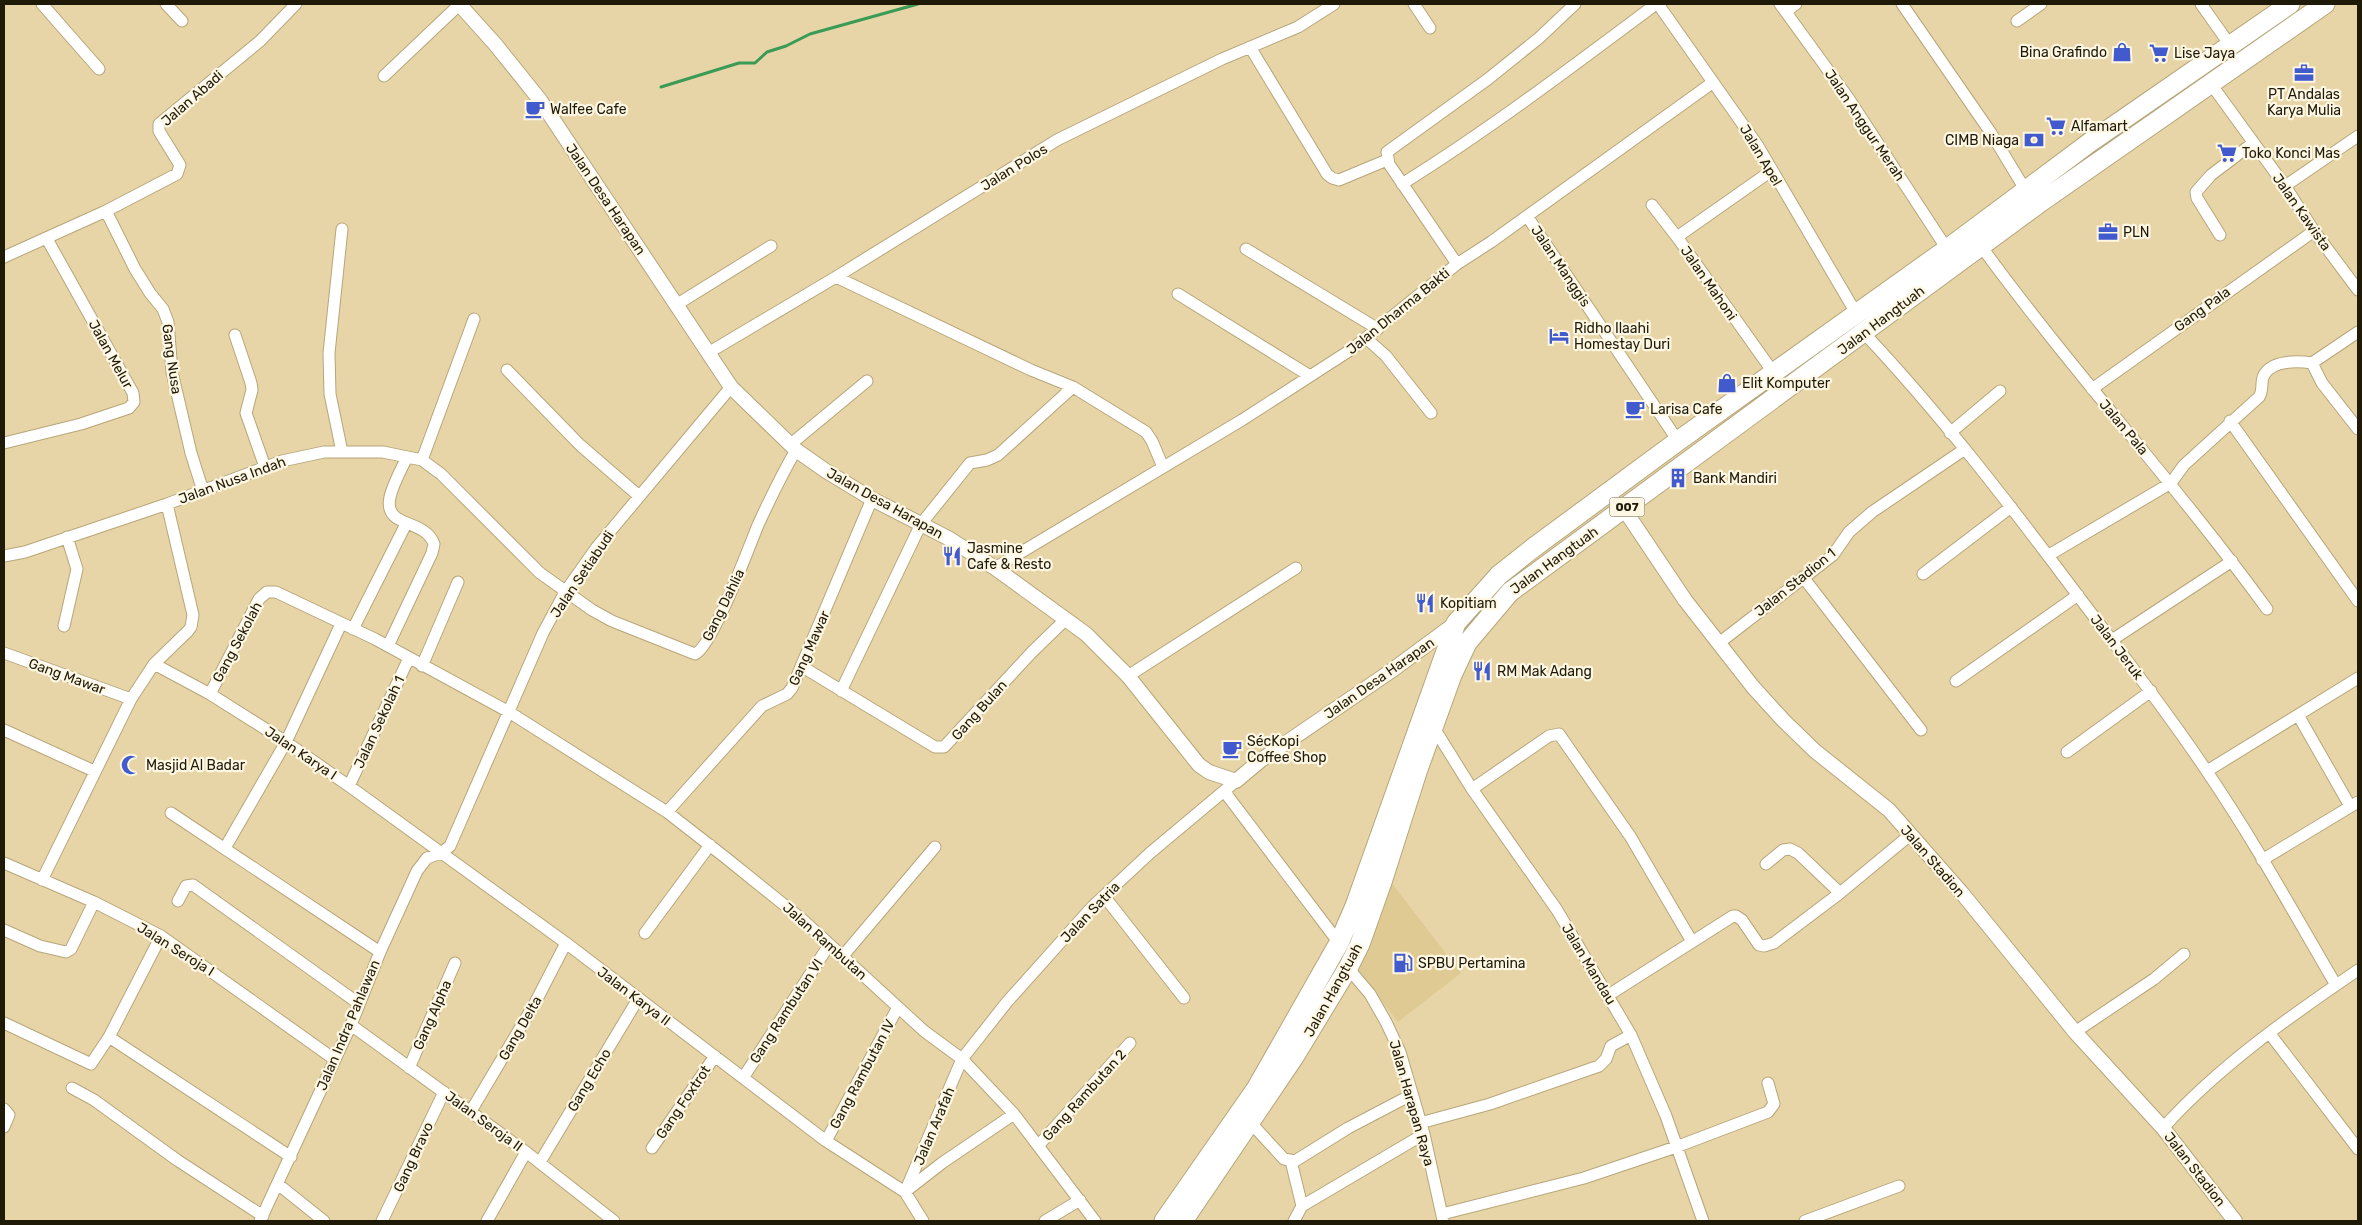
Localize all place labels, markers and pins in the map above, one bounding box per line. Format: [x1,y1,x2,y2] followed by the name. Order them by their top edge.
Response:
[2111,41,2133,63] shop icon: Bina Grafindo
[2148,42,2170,64] supermarket icon: Lise Jaya
[2020,44,2107,61] place label: Bina Grafindo
[2174,45,2235,62] place label: Lise Jaya
[2293,62,2315,84] office icon: PT Andalas Karya Mulia
[2267,86,2341,119] place label: PT Andalas Karya Mulia
[524,98,546,120] cafe icon: Walfee Cafe
[550,101,627,118] place label: Walfee Cafe
[2045,115,2067,137] supermarket icon: Alfamart
[2071,118,2128,135] place label: Alfamart
[2023,129,2045,151] bank icon: CIMB Niaga
[1945,132,2019,149] place label: CIMB Niaga
[2216,142,2238,164] supermarket icon: Toko Konci Mas
[2242,145,2340,162] place label: Toko Konci Mas
[2097,221,2119,243] office icon: PLN
[2123,224,2150,241] place label: PLN
[1574,320,1670,353] place label: Ridho Ilaahi Homestay Duri
[1548,325,1570,347] hotel icon: Ridho Ilaahi Homestay Duri
[1716,372,1738,394] shop icon: Elit Komputer
[1742,375,1831,392] place label: Elit Komputer
[1624,398,1646,420] cafe icon: Larisa Cafe
[1650,401,1723,418] place label: Larisa Cafe
[1667,467,1689,489] building icon: Bank Mandiri
[1693,470,1777,487] place label: Bank Mandiri
[967,540,1051,573] place label: Jasmine Cafe & Resto
[941,545,963,567] restaurant icon: Jasmine Cafe & Resto
[1414,592,1436,614] restaurant icon: Kopitiam
[1440,595,1497,612] place label: Kopitiam
[1471,660,1493,682] restaurant icon: RM Mak Adang
[1497,663,1592,680] place label: RM Mak Adang
[1247,733,1327,766] place label: SécKopi Coffee Shop
[1221,738,1243,760] cafe icon: SécKopi Coffee Shop
[120,754,142,776] mosque icon: Masjid Al Badar
[146,757,246,774] place label: Masjid Al Badar
[1392,952,1414,974] fuel station icon: SPBU Pertamina
[1418,955,1526,972] place label: SPBU Pertamina

